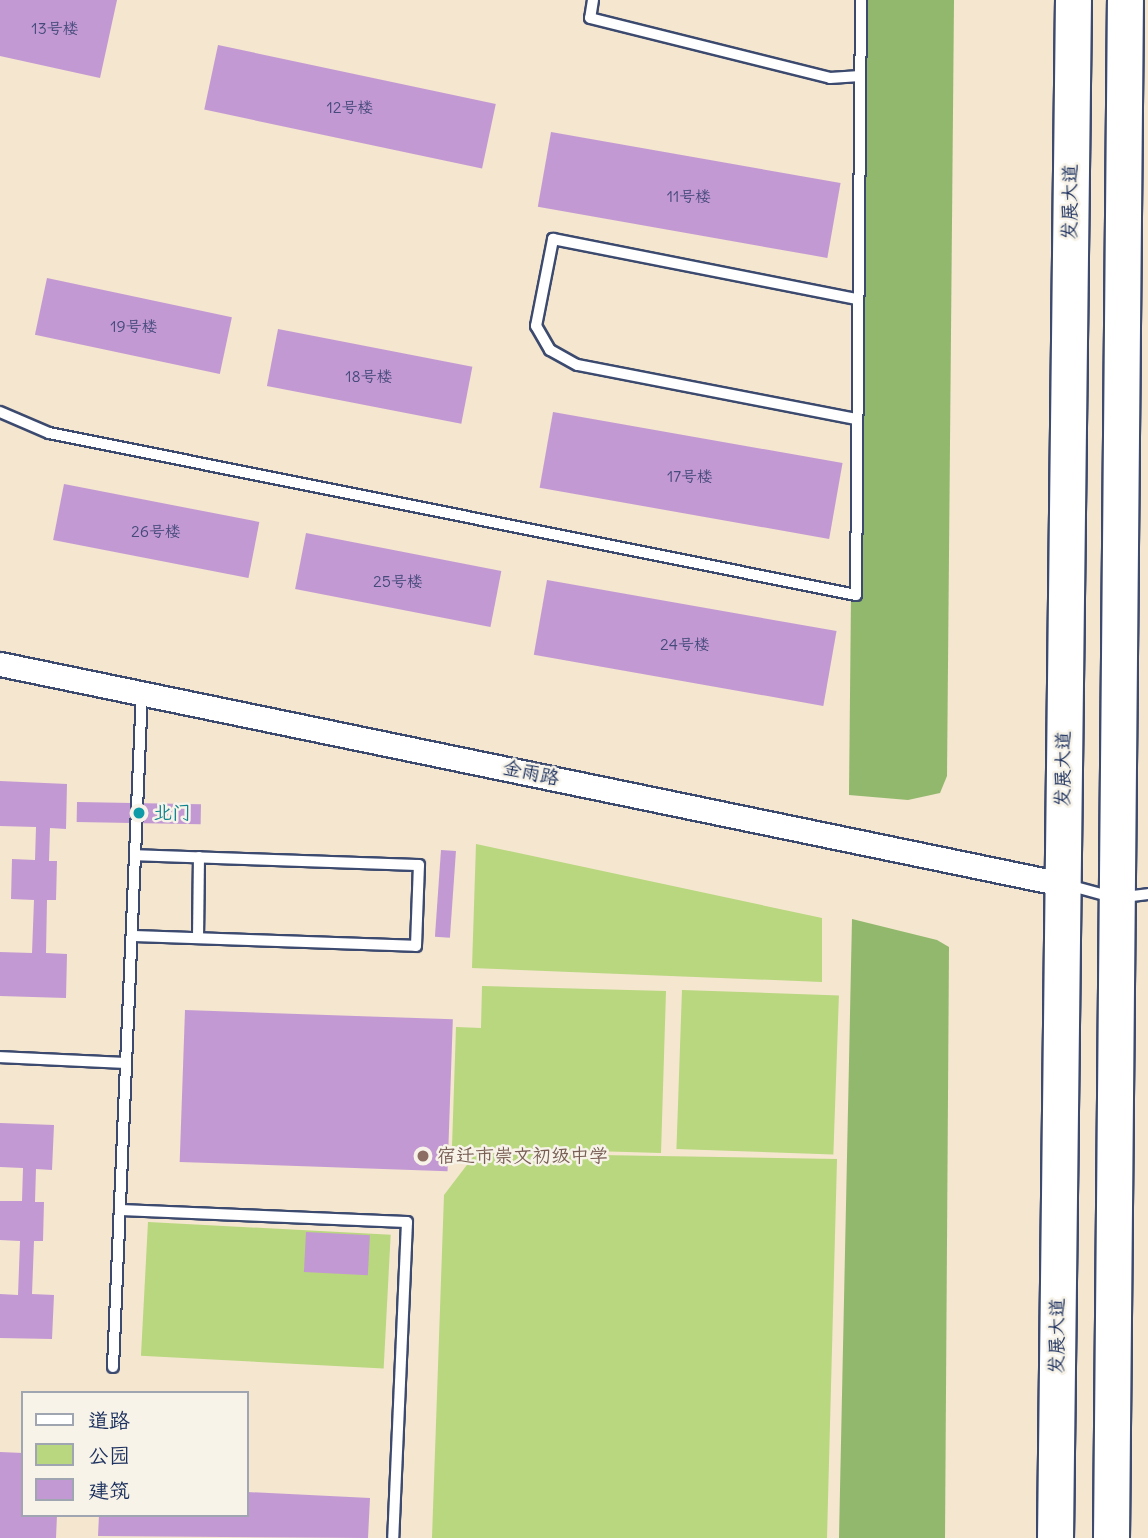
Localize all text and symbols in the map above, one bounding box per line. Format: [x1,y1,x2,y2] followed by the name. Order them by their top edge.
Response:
[31,18,79,38] house number: 13号楼
[326,97,374,117] house number: 12号楼
[1058,164,1082,240] street label: 发展大道
[667,186,711,206] house number: 11号楼
[110,316,158,336] house number: 19号楼
[345,366,393,386] house number: 18号楼
[667,466,713,486] house number: 17号楼
[131,521,181,541] house number: 26号楼
[373,571,423,591] house number: 25号楼
[660,634,710,654] house number: 24号楼
[1051,731,1075,807] street label: 发展大道
[501,756,561,790] street label: 金雨路
[153,802,191,824] place label: 北门
[131,805,147,821] marker: 北门
[437,1145,608,1167] place label: 宿迁市崇文初级中学
[415,1148,431,1164] marker: 宿迁市崇文初级中学
[1045,1298,1069,1374] street label: 发展大道
[21,1391,248,1517] legend
[88,1407,130,1434] text: 道路
[88,1442,130,1469] text: 公园
[88,1477,130,1504] text: 建筑

